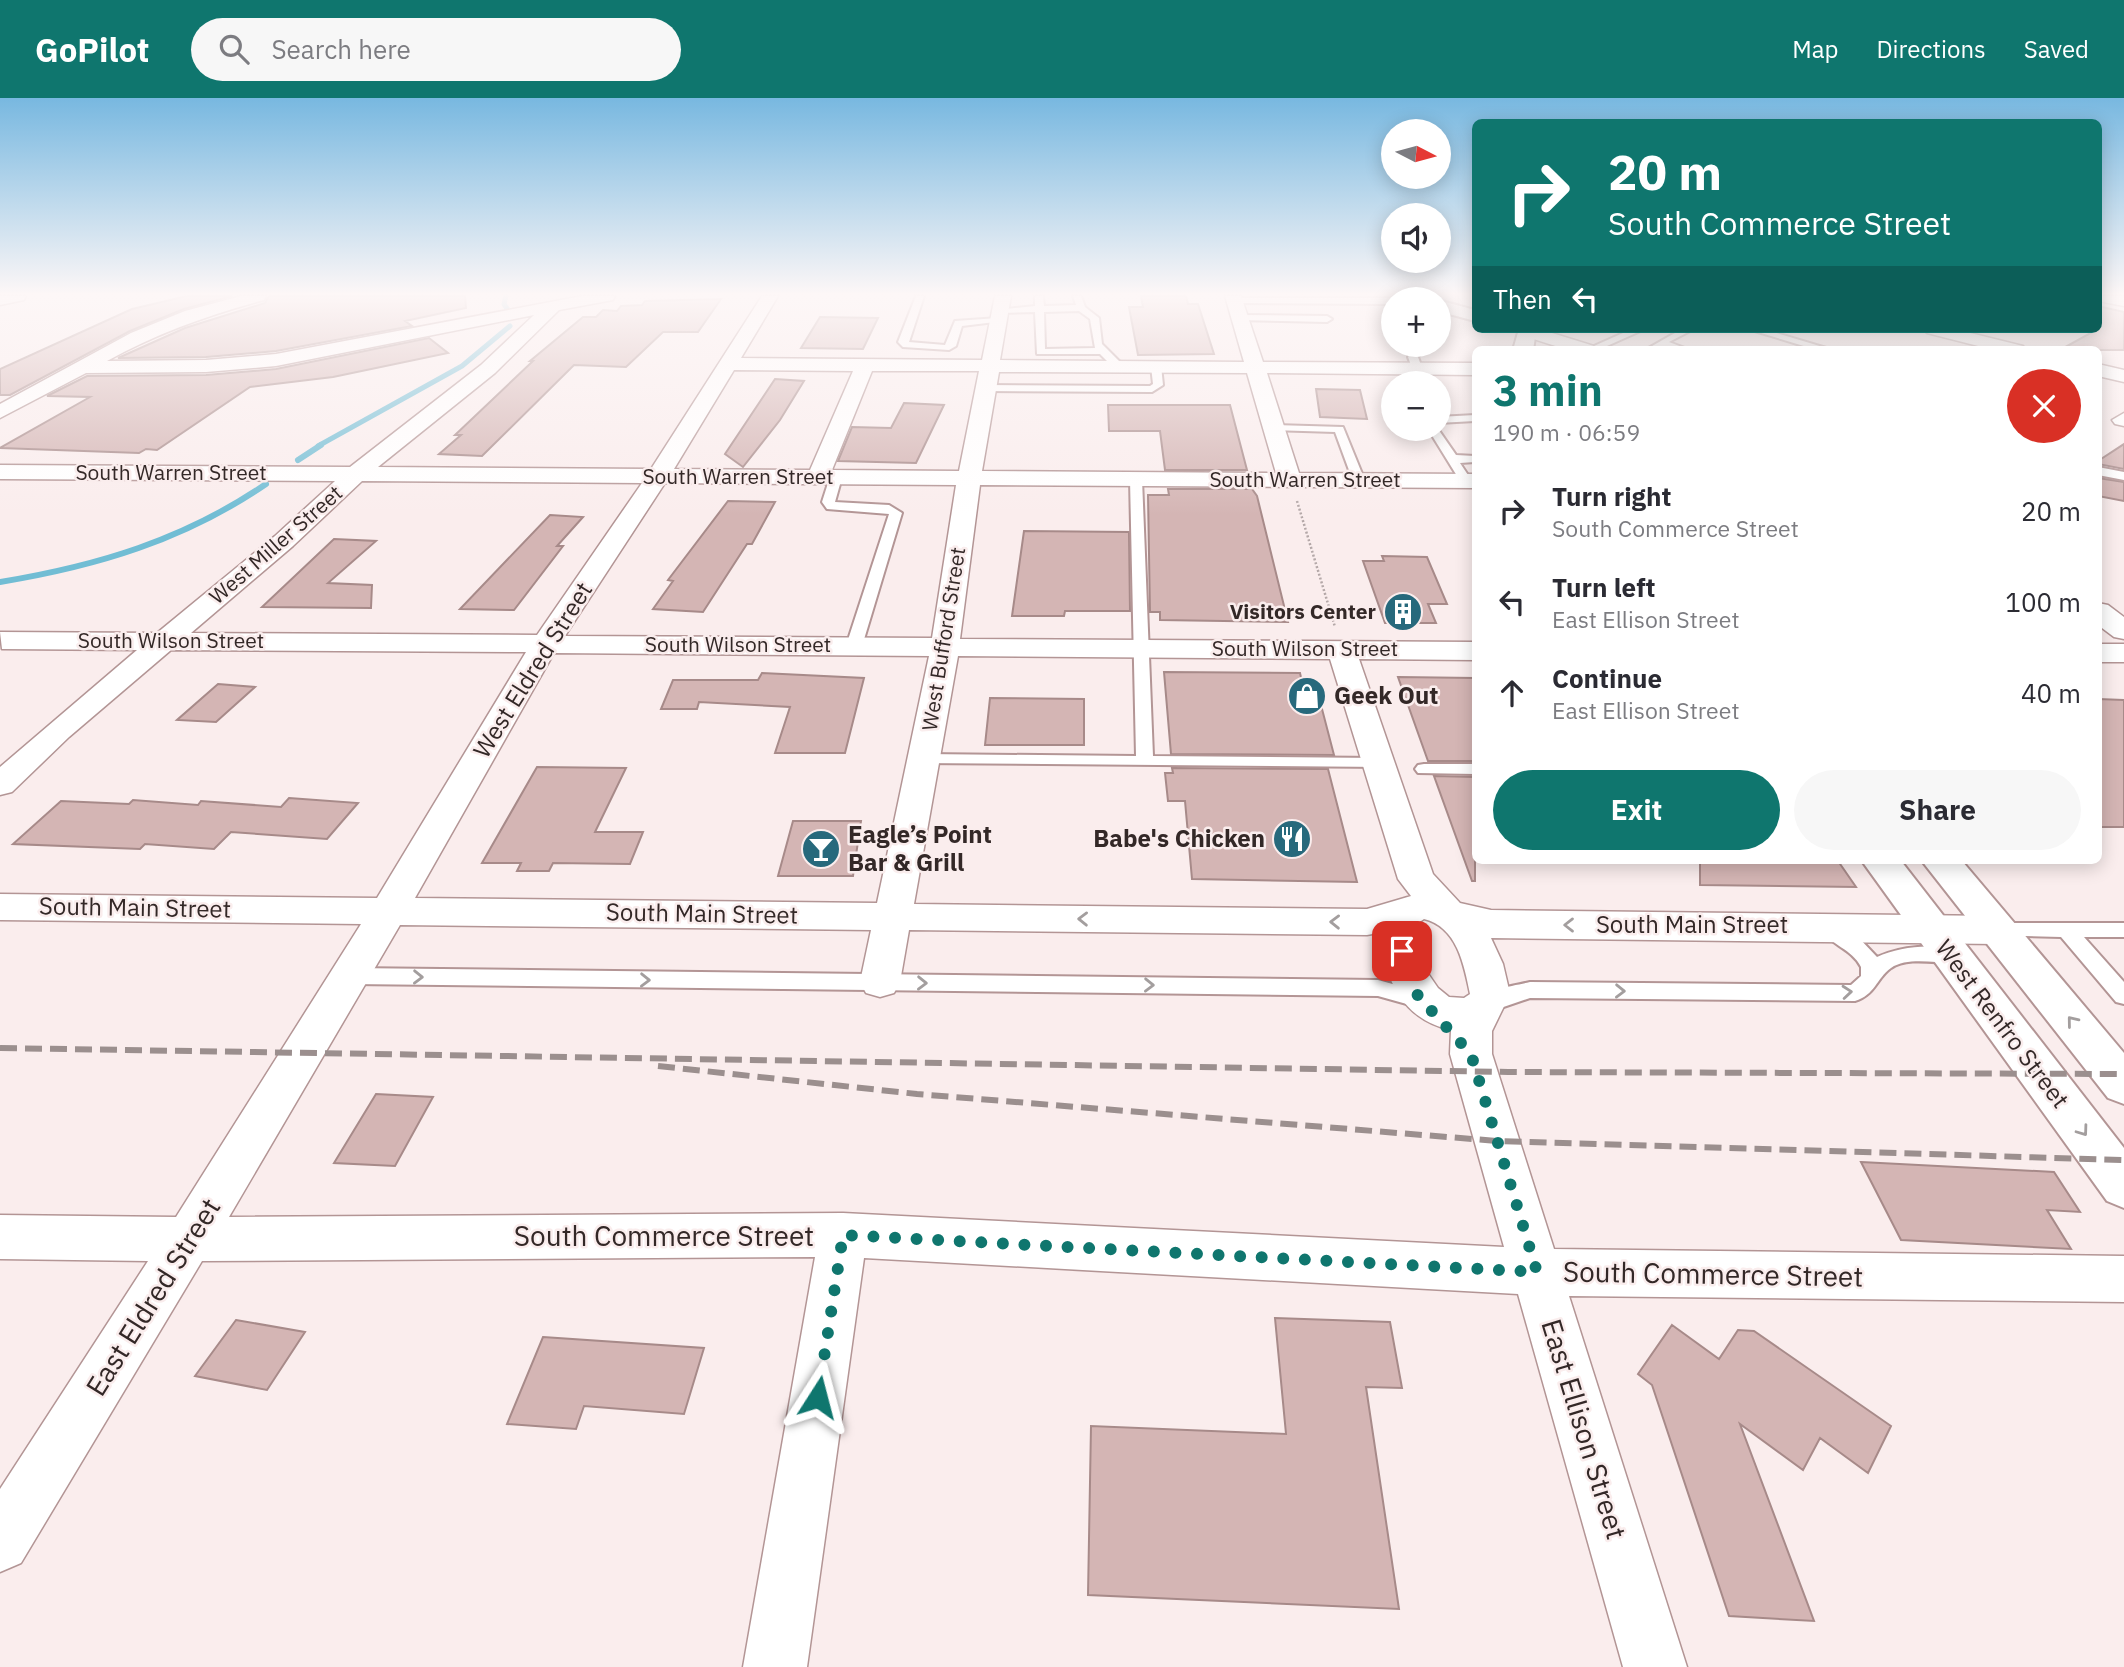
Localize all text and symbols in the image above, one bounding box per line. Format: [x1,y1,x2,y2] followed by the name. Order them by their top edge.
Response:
[191,18,681,81] search box
[35,28,149,71] text: GoPilot
[215,30,253,68] icon: search
[271,32,411,66] text: Search here
[1792,33,1838,65] text: Map
[1876,33,1986,65] text: Directions
[2024,33,2089,65] text: Saved
[1381,119,1451,189] north arrow
[1381,119,1451,441] map controls
[1608,140,1722,203] text: 20 m
[1493,147,1584,238] icon: right
[1608,202,1951,244] text: South Commerce Street
[1381,203,1451,273] button: sound
[1566,280,1604,318] icon: left
[1493,282,1552,316] text: Then
[1381,287,1451,357] button: +
[1493,363,1603,418] text: 3 min
[2007,369,2081,443] button: close
[1381,371,1451,441] button: −
[1493,417,1640,447] text: 190 m · 06:59
[75,458,267,486] street label: South Warren Street
[642,462,834,490] street label: South Warren Street
[1209,465,1401,493] street label: South Warren Street
[203,479,348,610] street label: West Miller Street
[1552,479,1671,513] text: Turn right
[1493,492,1531,530] icon: right
[2021,494,2081,528] text: 20 m
[1552,513,1799,543] text: South Commerce Street
[915,545,971,733] street label: West Bufford Street
[1552,570,1655,604] text: Turn left
[465,576,599,763] street label: West Eldred Street
[1493,583,1531,621] icon: left
[2005,585,2081,619] text: 100 m
[1382,591,1424,633] building icon: Visitors Center
[1230,597,1377,625] place label: Visitors Center
[1552,604,1739,634] text: East Ellison Street
[78,626,264,654] street label: South Wilson Street
[645,630,831,658] street label: South Wilson Street
[1212,634,1398,662] street label: South Wilson Street
[1552,661,1662,695] text: Continue
[1493,674,1531,712] icon: ahead
[1286,675,1328,717] shop icon: Geek Out
[2021,676,2081,710] text: 40 m
[1334,679,1438,711] place label: Geek Out
[1552,695,1739,725] text: East Ellison Street
[1493,770,1780,850] button: Exit
[1794,770,2081,850] button: Share
[848,818,992,878] place label: Eagle’s Point Bar & Grill
[1271,818,1313,860] restaurant icon: Babe's Chicken
[1093,822,1265,854] place label: Babe's Chicken
[800,828,842,870] bar icon: Eagle’s Point Bar & Grill
[39,889,231,925] street label: South Main Street
[606,895,798,931] street label: South Main Street
[1596,908,1788,940] street label: South Main Street
[1077,911,1088,926] one-way arrow
[1329,914,1340,930] one-way arrow
[1563,917,1574,932] one-way arrow
[1372,921,1432,981] pin
[1383,932,1421,970] icon: arrive
[1929,933,2077,1114] street label: West Renfro Street
[413,969,424,985] one-way arrow
[640,972,651,987] one-way arrow
[917,975,928,990] one-way arrow
[1145,977,1155,993] one-way arrow
[1615,983,1626,998] one-way arrow
[1842,985,1853,1000] one-way arrow
[2068,1016,2080,1029] one-way arrow
[2075,1124,2087,1136] one-way arrow
[77,1191,228,1403] street label: East Eldred Street
[514,1217,814,1254] street label: South Commerce Street
[1563,1252,1863,1295] street label: South Commerce Street
[1533,1314,1636,1543] street label: East Ellison Street
[781,1360,855,1434] position arrow

